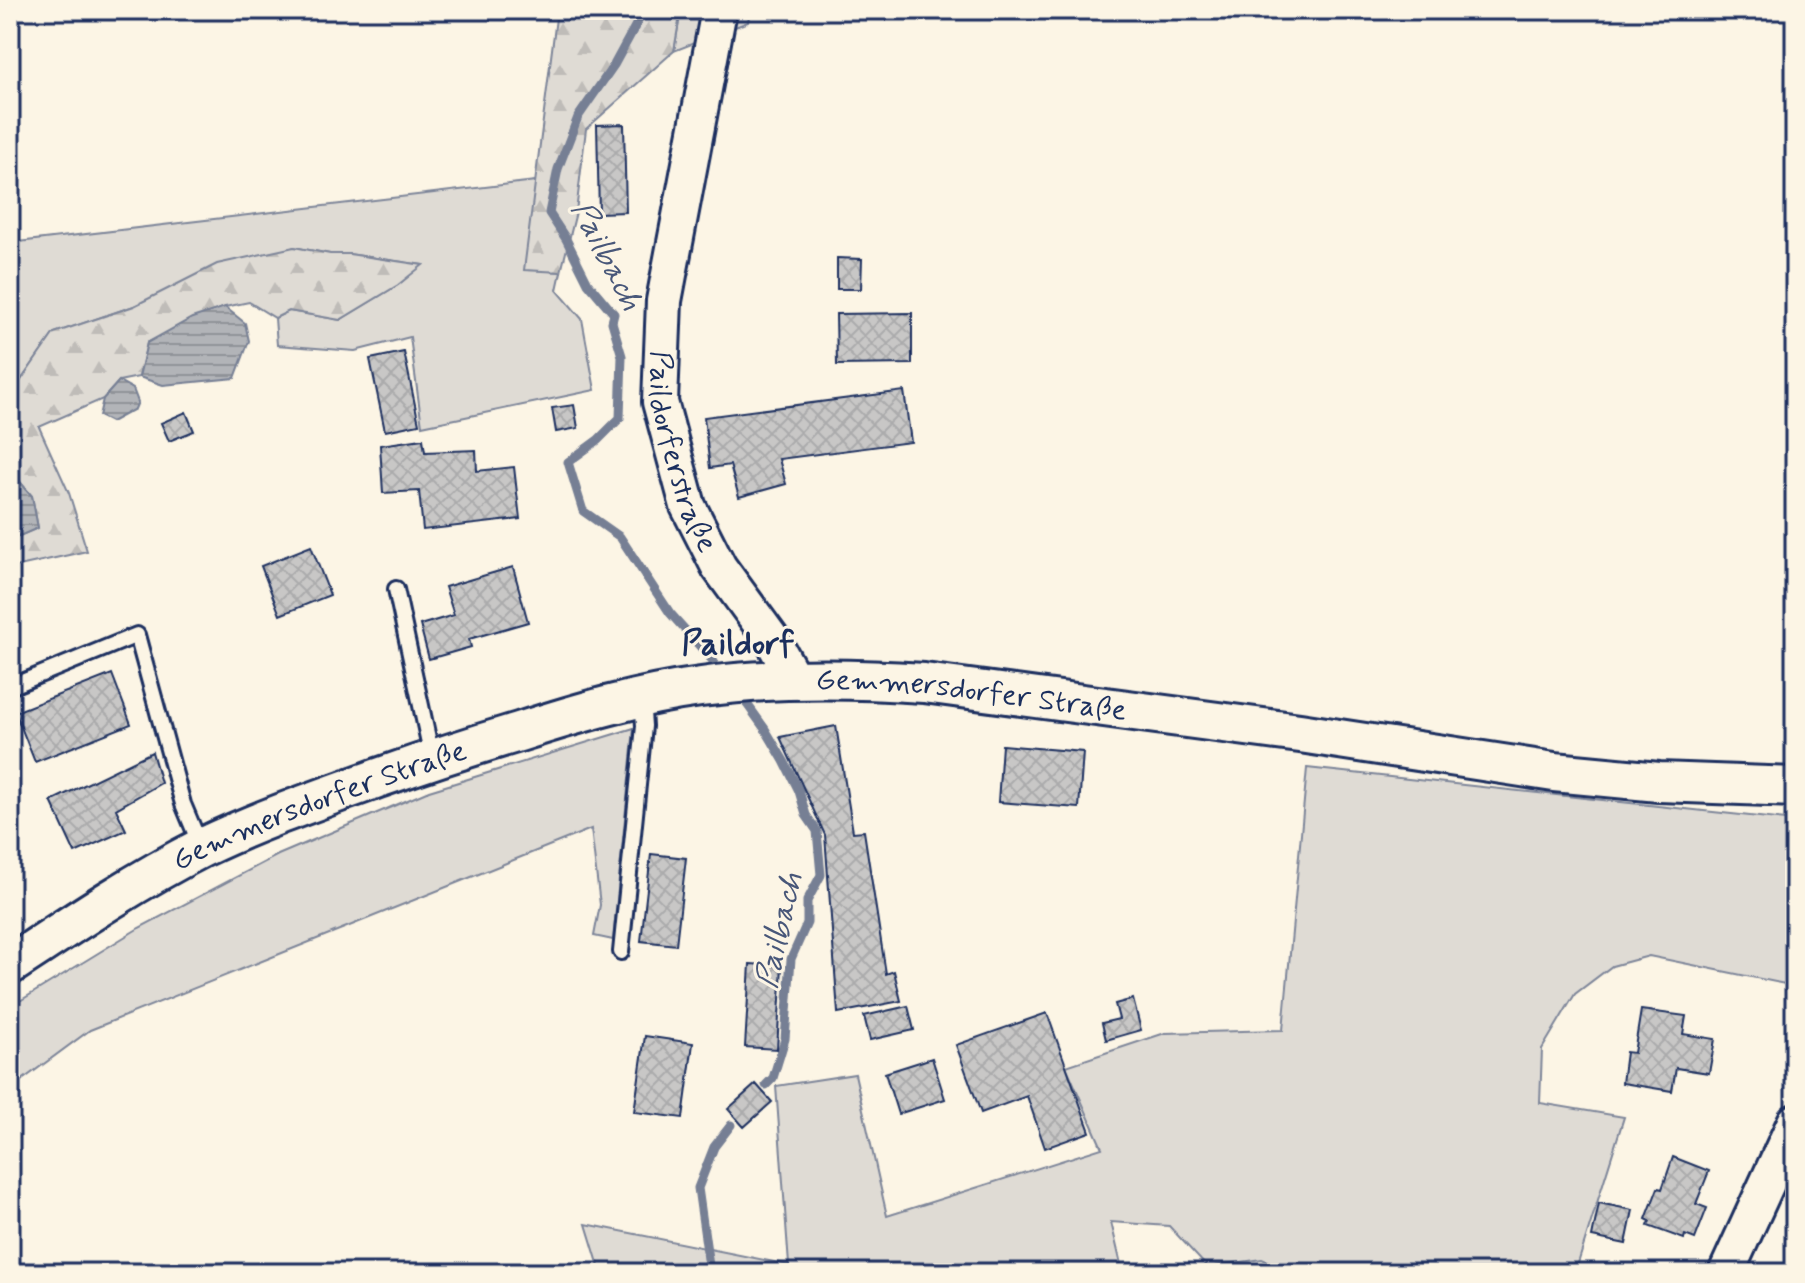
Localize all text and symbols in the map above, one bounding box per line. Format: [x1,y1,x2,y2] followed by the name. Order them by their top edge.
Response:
[561,194,652,318] water label: Pailbach
[639,350,726,559] street label: Paildorferstraße
[681,622,795,667] district label: Paildorf
[816,661,1129,731] street label: Gemmersdorfer Straße
[166,732,471,881] street label: Gemmersdorfer Straße
[746,868,814,992] water label: Pailbach

